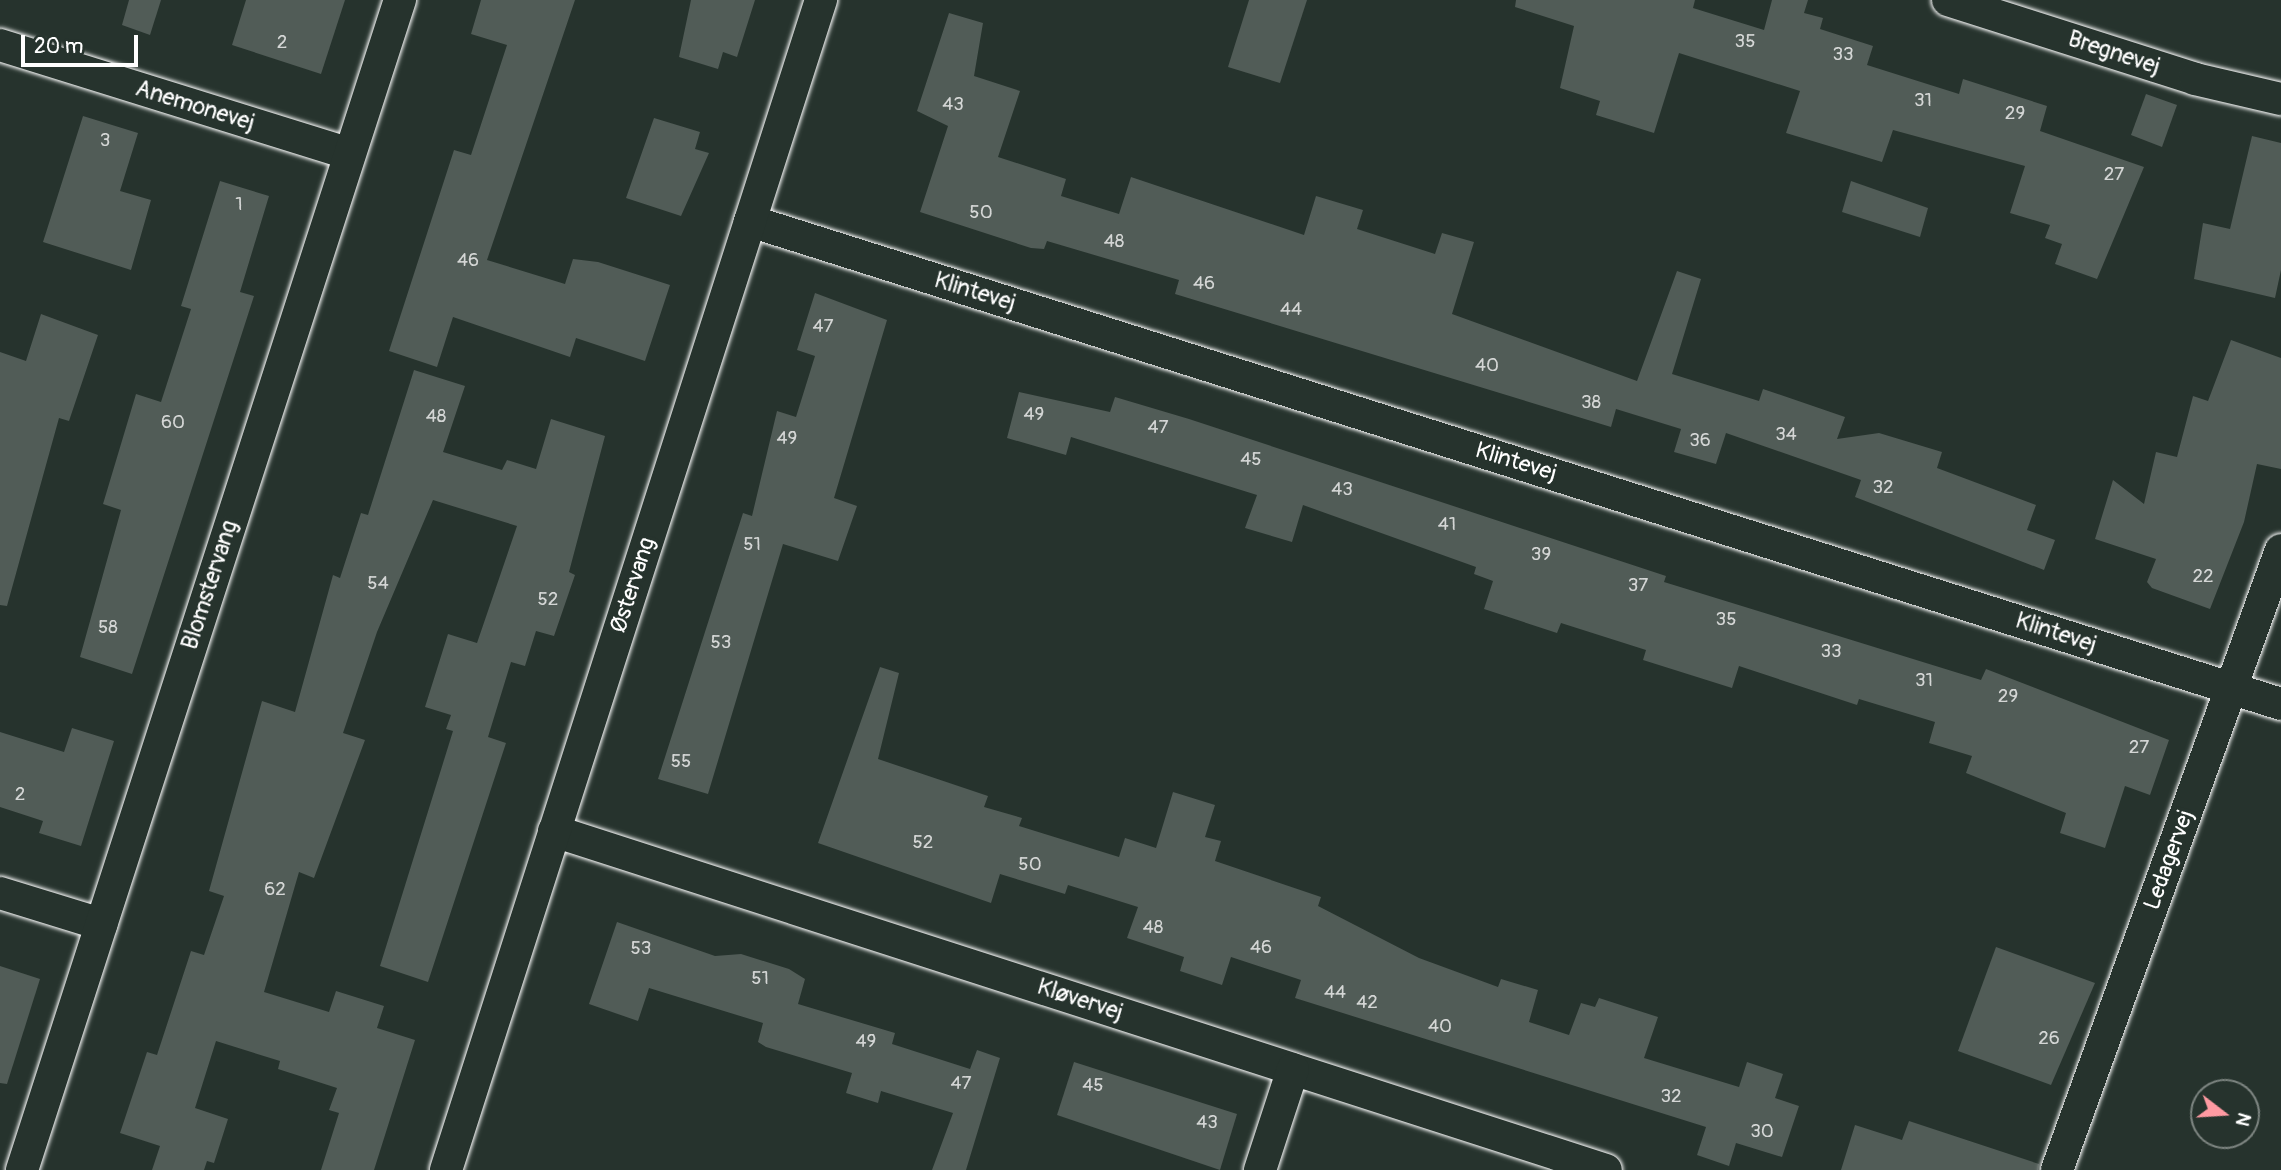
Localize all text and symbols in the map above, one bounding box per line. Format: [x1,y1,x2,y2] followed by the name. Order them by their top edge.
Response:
[24,21,142,65] scale bar
[2065,25,2163,81] street label: Bregnevej
[1735,31,1755,53] house number: 35
[277,32,287,54] house number: 2
[34,33,83,60] text: 20 m
[1832,44,1854,66] house number: 33
[132,75,258,137] street label: Anemonevej
[1914,90,1932,112] house number: 31
[942,94,964,116] house number: 43
[2005,103,2025,125] house number: 29
[100,130,110,152] house number: 3
[2104,164,2124,186] house number: 27
[235,194,243,216] house number: 1
[969,202,993,224] house number: 50
[1104,231,1124,253] house number: 48
[457,250,479,272] house number: 46
[931,267,1019,317] street label: Klintevej
[1193,273,1215,295] house number: 46
[1280,299,1302,321] house number: 44
[812,316,834,338] house number: 47
[1475,355,1499,377] house number: 40
[1581,392,1601,414] house number: 38
[1024,404,1044,426] house number: 49
[426,406,446,428] house number: 48
[161,412,185,434] house number: 60
[1147,417,1169,439] house number: 47
[1775,424,1797,446] house number: 34
[777,428,797,450] house number: 49
[1689,430,1711,452] house number: 36
[1472,437,1560,487] street label: Klintevej
[1240,449,1262,471] house number: 45
[1872,477,1894,499] house number: 32
[1331,479,1353,501] house number: 43
[1438,514,1456,536] house number: 41
[176,517,244,653] street label: Blomstervang
[605,534,661,636] street label: Østervang
[743,534,761,556] house number: 51
[1531,544,1551,566] house number: 39
[2192,566,2214,588] house number: 22
[367,573,389,595] house number: 54
[1628,575,1648,597] house number: 37
[538,589,558,611] house number: 52
[2012,607,2100,659] street label: Klintevej
[1716,609,1736,631] house number: 35
[98,617,118,639] house number: 58
[711,632,731,654] house number: 53
[1820,641,1842,663] house number: 33
[1915,670,1933,692] house number: 31
[1998,686,2018,708] house number: 29
[2129,737,2149,759] house number: 27
[671,751,691,773] house number: 55
[15,784,25,806] house number: 2
[2138,806,2200,914] street label: Ledagervej
[913,832,933,854] house number: 52
[1018,854,1042,876] house number: 50
[264,879,286,901] house number: 62
[1143,917,1163,939] house number: 48
[1250,937,1272,959] house number: 46
[631,938,651,960] house number: 53
[751,968,769,990] house number: 51
[1034,973,1126,1027] street label: Kløvervej
[1324,982,1346,1004] house number: 44
[1356,992,1378,1014] house number: 42
[1428,1016,1452,1038] house number: 40
[2038,1028,2060,1050] house number: 26
[856,1031,876,1053] house number: 49
[950,1073,972,1095] house number: 47
[1082,1075,1104,1097] house number: 45
[2190,1079,2260,1149] north arrow
[1660,1086,1682,1108] house number: 32
[2230,1110,2257,1129] text: N
[1196,1112,1218,1134] house number: 43
[1750,1121,1774,1143] house number: 30

